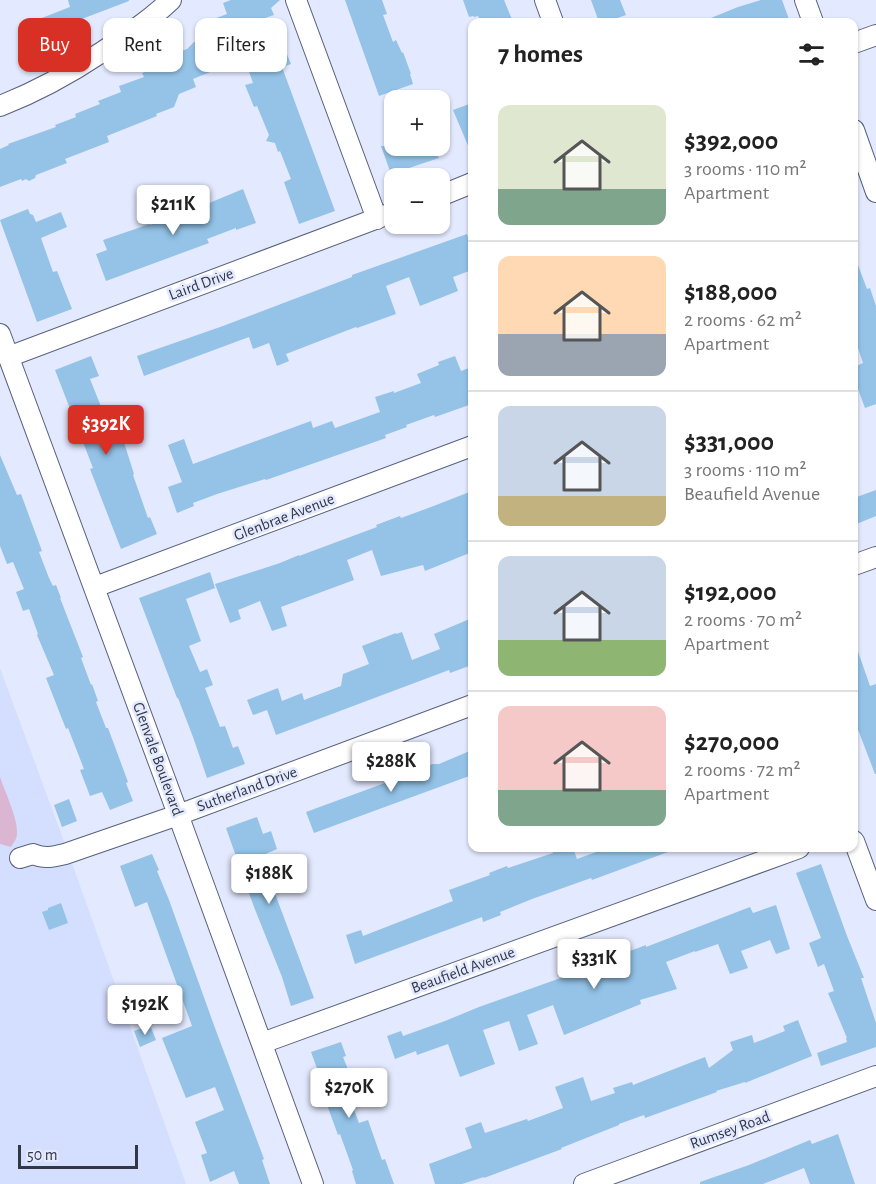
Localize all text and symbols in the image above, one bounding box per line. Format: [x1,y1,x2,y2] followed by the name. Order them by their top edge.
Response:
[18,18,91,72] chip: Buy
[103,18,183,72] chip: Rent
[195,18,287,72] chip: Filters
[795,38,828,71] icon: filters
[498,41,583,67] text: 7 homes
[384,90,450,234] map controls
[384,90,450,156] button: +
[684,128,778,154] text: $392,000
[546,129,618,201] icon: home
[684,159,807,179] text: 3 rooms · 110 m²
[384,168,450,234] button: −
[684,183,769,203] text: Apartment
[131,185,215,236] pin: $211K
[151,194,195,214] text: $211K
[167,265,235,303] street label: Laird Drive
[684,279,777,305] text: $188,000
[546,280,618,352] icon: home
[684,310,802,330] text: 2 rooms · 62 m²
[684,334,769,354] text: Apartment
[64,405,148,456] pin: $392K
[82,414,130,434] text: $392K
[684,429,774,455] text: $331,000
[546,430,618,502] icon: home
[684,460,807,480] text: 3 rooms · 110 m²
[684,484,820,504] text: Beaufield Avenue
[232,491,336,543] street label: Glenbrae Avenue
[684,579,776,605] text: $192,000
[546,580,618,652] icon: home
[684,610,802,630] text: 2 rooms · 70 m²
[684,634,769,654] text: Apartment
[130,700,186,818] street label: Glenvale Boulevard
[684,729,779,755] text: $270,000
[546,730,618,802] icon: home
[349,742,433,793] pin: $288K
[366,751,416,771] text: $288K
[684,760,801,780] text: 2 rooms · 72 m²
[195,763,299,815] street label: Sutherland Drive
[684,784,769,804] text: Apartment
[227,854,311,905] pin: $188K
[245,863,293,883] text: $188K
[552,939,636,990] pin: $331K
[409,944,517,996] street label: Beaufield Avenue
[571,948,617,968] text: $331K
[103,985,187,1036] pin: $192K
[122,994,168,1014] text: $192K
[307,1068,391,1119] pin: $270K
[324,1077,374,1097] text: $270K
[688,1108,773,1153] street label: Rumsey Road
[18,1142,138,1170] scale bar
[27,1147,58,1163] text: 50 m

